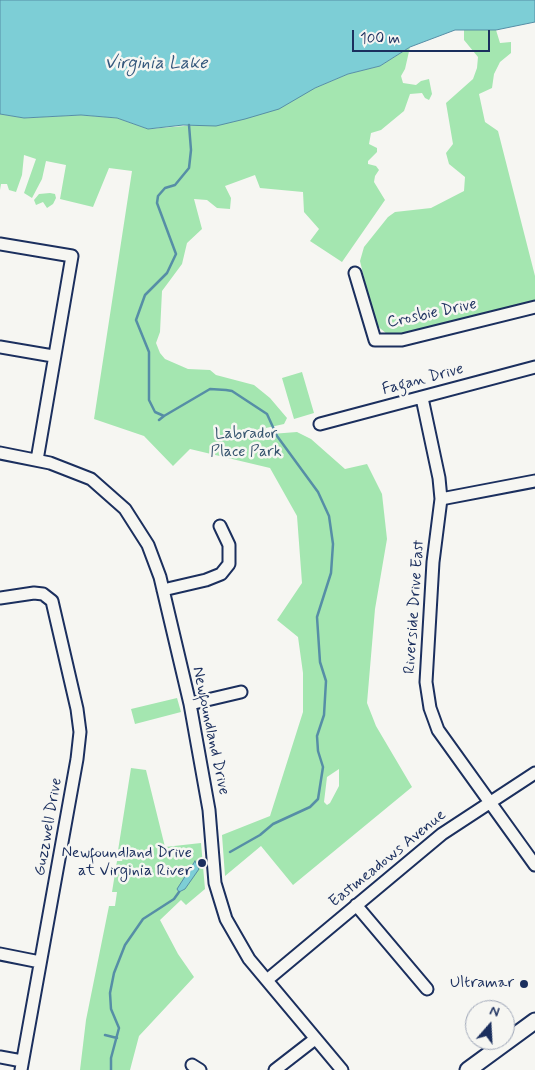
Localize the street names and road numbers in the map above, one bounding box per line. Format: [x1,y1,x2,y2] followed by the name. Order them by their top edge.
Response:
[386,295,478,333] street label: Crosbie Drive
[380,360,466,400] street label: Fagan Drive
[401,539,429,675] street label: Riverside Drive East
[187,665,233,797] street label: Newfoundland Drive
[31,776,67,878] street label: Guzzwell Drive
[326,806,450,912] street label: Eastmeadows Avenue

